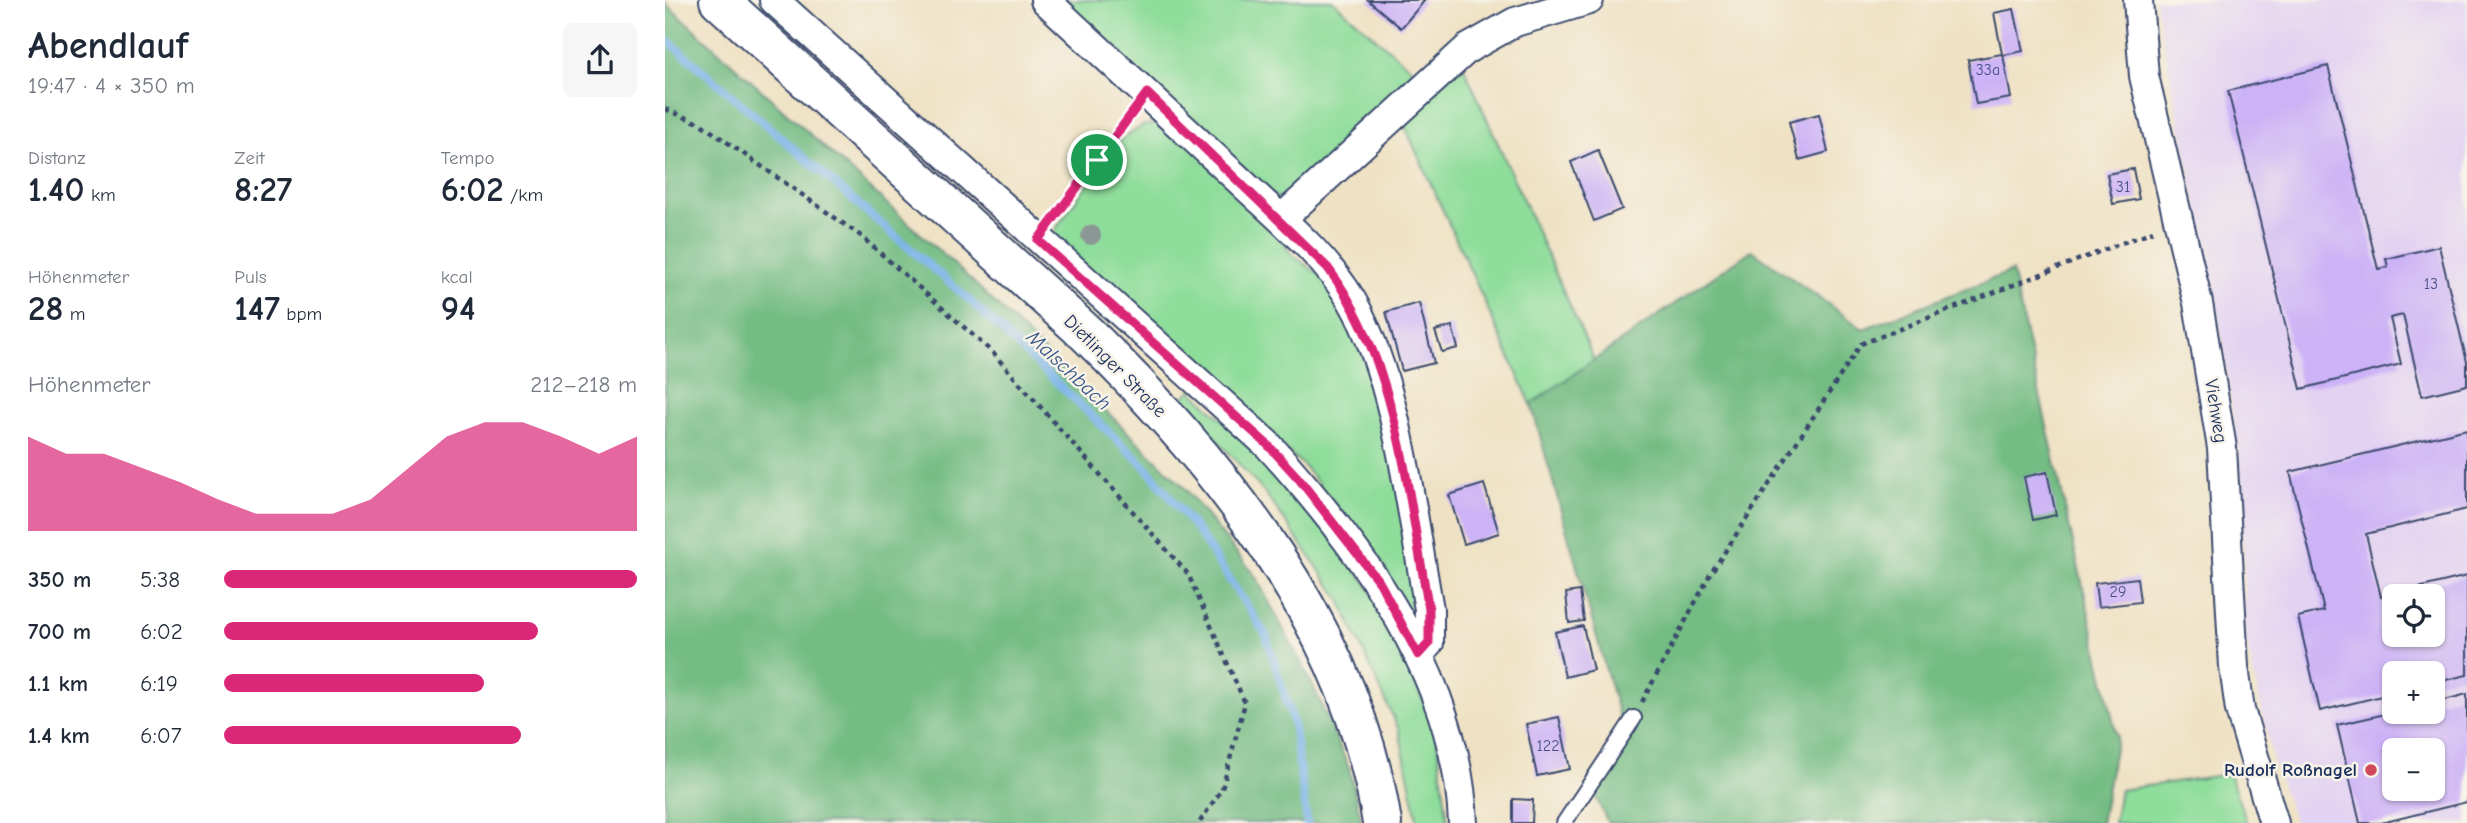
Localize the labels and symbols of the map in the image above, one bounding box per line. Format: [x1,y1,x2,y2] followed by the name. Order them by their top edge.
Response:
[1976,61,2000,79] house number: 33a
[1067,130,1127,190] pin
[2116,178,2130,196] house number: 31
[2424,275,2438,293] house number: 13
[1059,310,1171,422] street label: Dietlinger Straße
[1021,324,1116,415] water label: Malschbach
[2200,377,2232,445] street label: Viehweg
[2110,583,2126,601] house number: 29
[1536,737,1560,755] house number: 122
[2224,759,2357,781] place label: Rudolf Roßnagel
[2363,762,2379,778] marker: Rudolf Roßnagel

